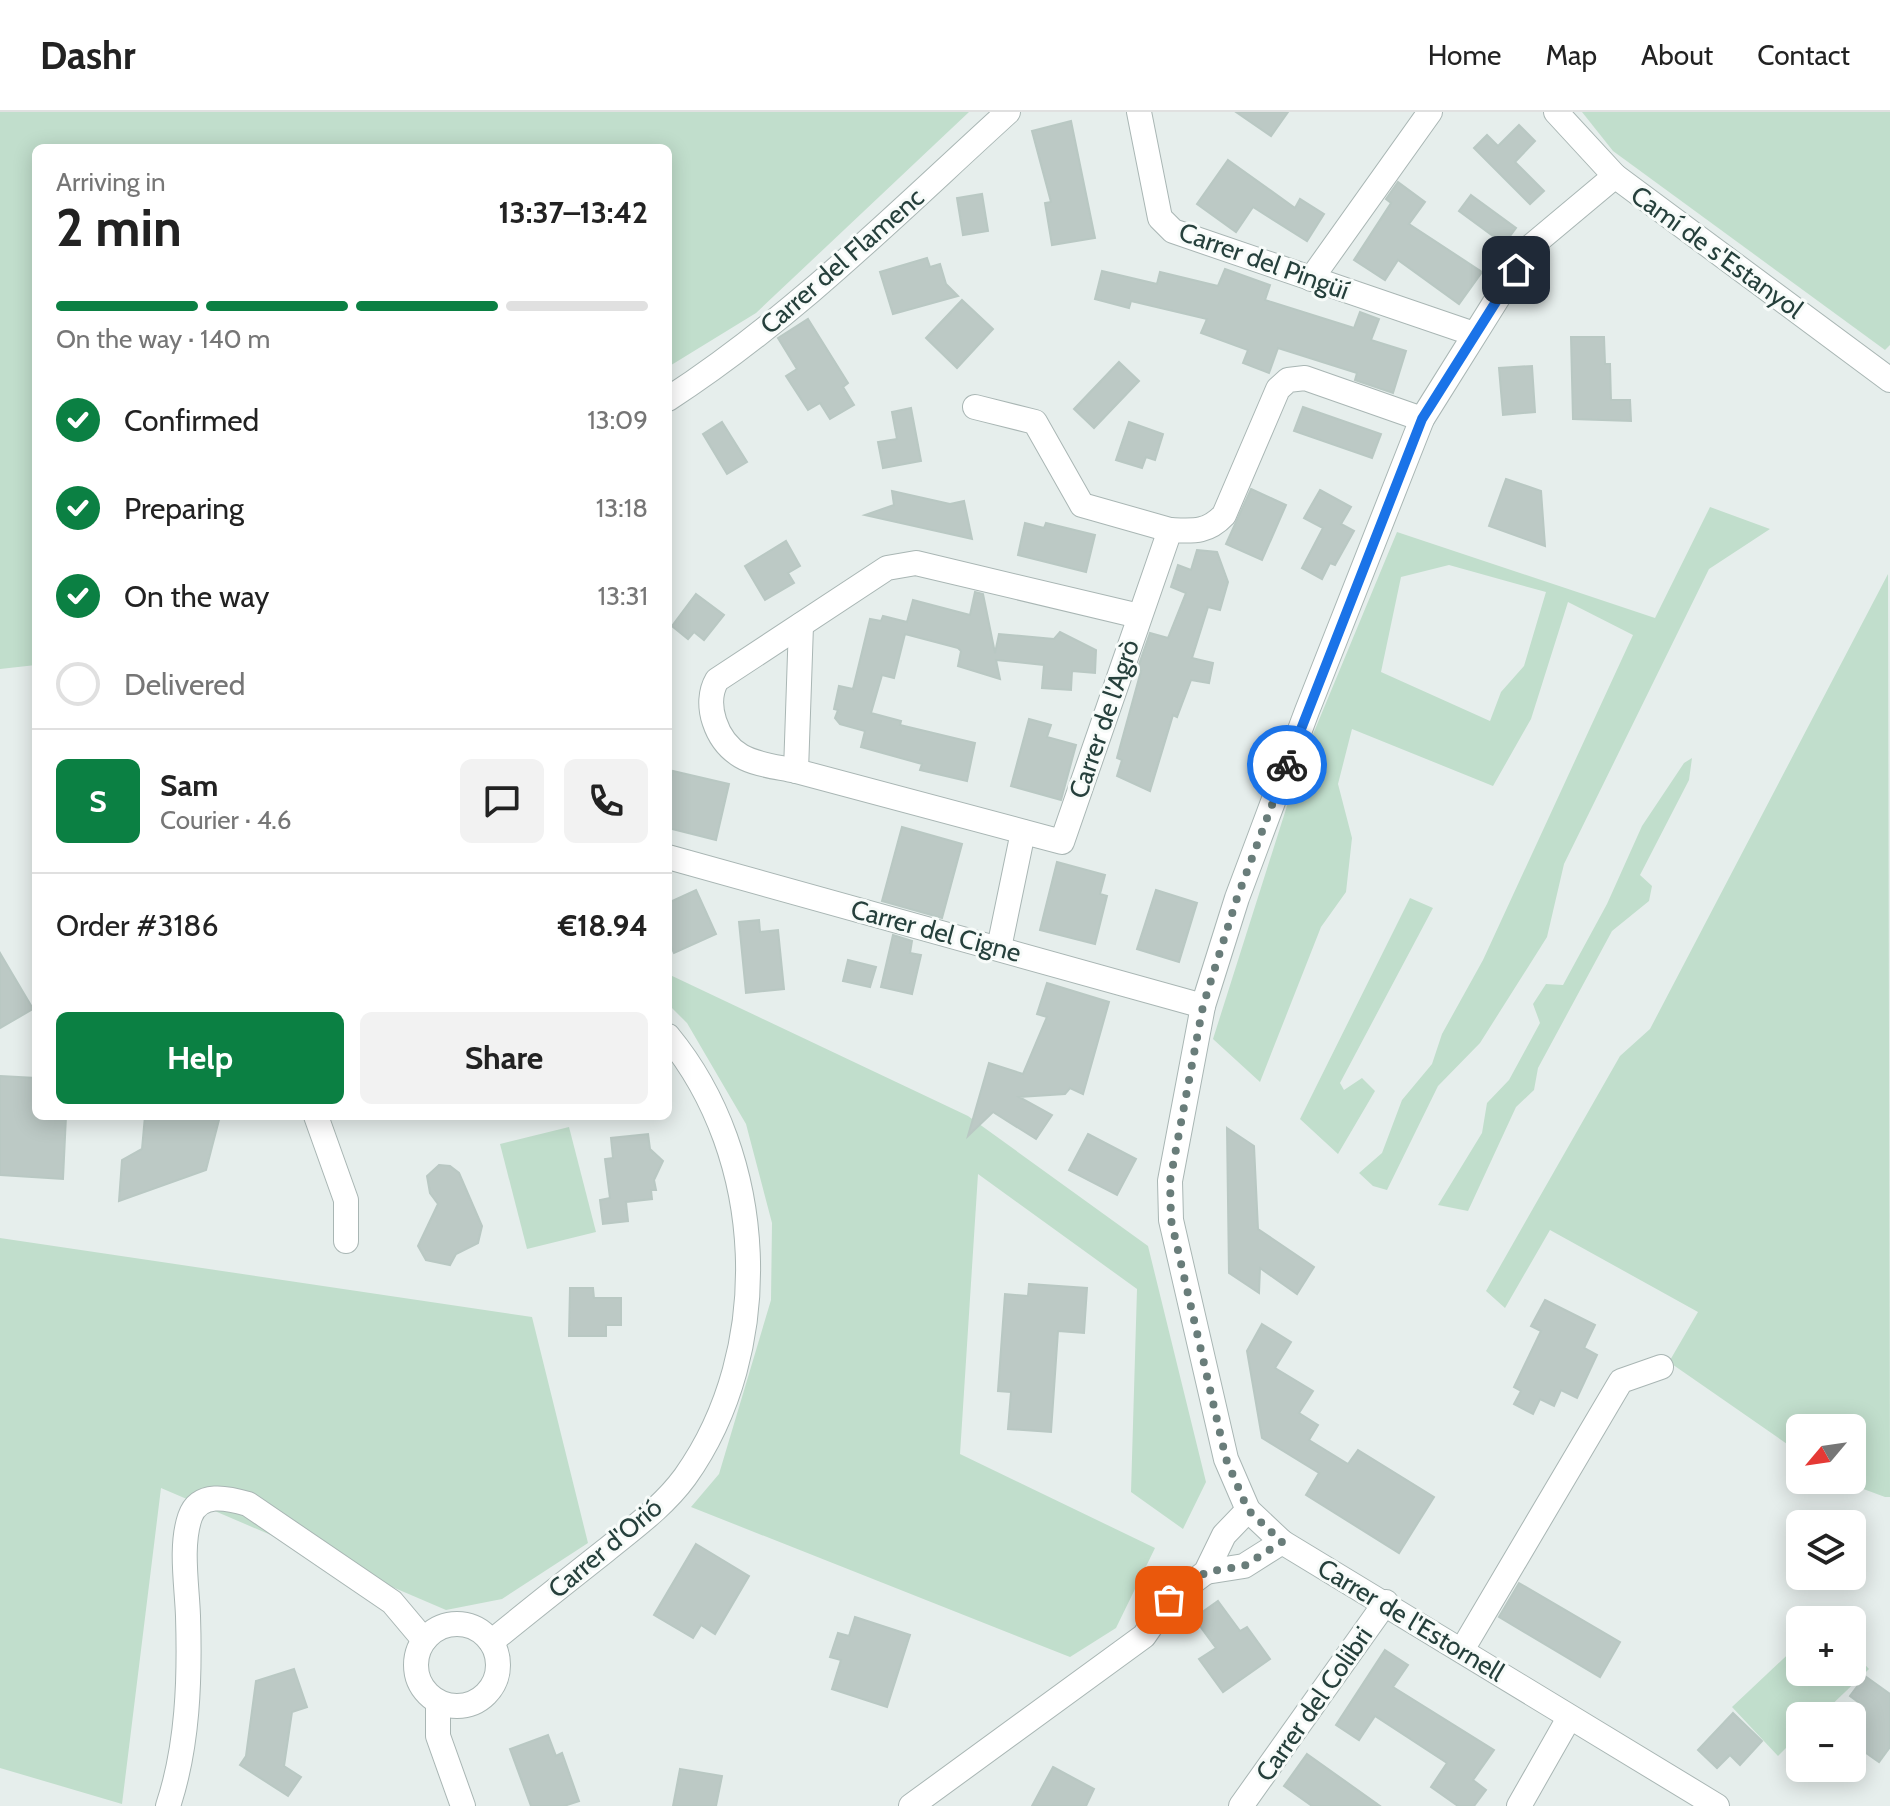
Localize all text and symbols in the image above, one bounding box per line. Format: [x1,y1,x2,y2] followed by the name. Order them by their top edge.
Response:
[40,32,136,79] text: Dashr
[1428,38,1501,72] text: Home
[1545,38,1597,72] text: Map
[1641,38,1713,72] text: About
[1757,38,1850,72] text: Contact
[56,166,166,198] text: Arriving in
[1625,179,1809,325] street label: Camí de s'Estanyol
[754,181,931,341] street label: Carrer del Flamenc
[499,194,648,231] text: 13:37–13:42
[56,196,182,259] text: 2 min
[1175,215,1354,307] street label: Carrer del Pingüí
[1482,236,1550,304] pin
[1494,248,1538,292] icon: home
[56,323,270,355] text: On the way · 140 m
[56,398,100,442] icon: check
[124,402,259,439] text: Confirmed
[587,404,648,436] text: 13:09
[56,486,100,530] icon: check
[124,490,244,527] text: Preparing
[596,492,648,524] text: 13:18
[56,574,100,618] icon: check
[124,578,269,615] text: On the way
[598,580,648,612] text: 13:31
[1062,635,1146,803] street label: Carrer de l'Agrò
[124,666,245,703] text: Delivered
[1247,725,1327,805] courier
[1265,743,1309,787] icon: bike
[460,759,544,843] button: chat
[564,759,648,843] button: phone
[160,767,218,804] text: Sam
[89,783,107,820] text: S
[160,804,292,836] text: Courier · 4.6
[847,893,1025,969] street label: Carrer del Cigne
[56,907,219,944] text: Order #3186
[558,907,648,944] text: €18.94
[56,1012,344,1104] button: Help
[360,1012,648,1104] button: Share
[1786,1414,1866,1494] north arrow
[1786,1414,1866,1782] map controls
[542,1491,668,1605] street label: Carrer d'Orió
[1786,1510,1866,1590] button: layers
[1312,1552,1510,1688] street label: Carrer de l'Estornell
[1135,1566,1203,1634] pin
[1147,1578,1191,1622] icon: bag
[1786,1606,1866,1686] button: +
[1249,1620,1379,1788] street label: Carrer del Colibri
[1786,1702,1866,1782] button: −

